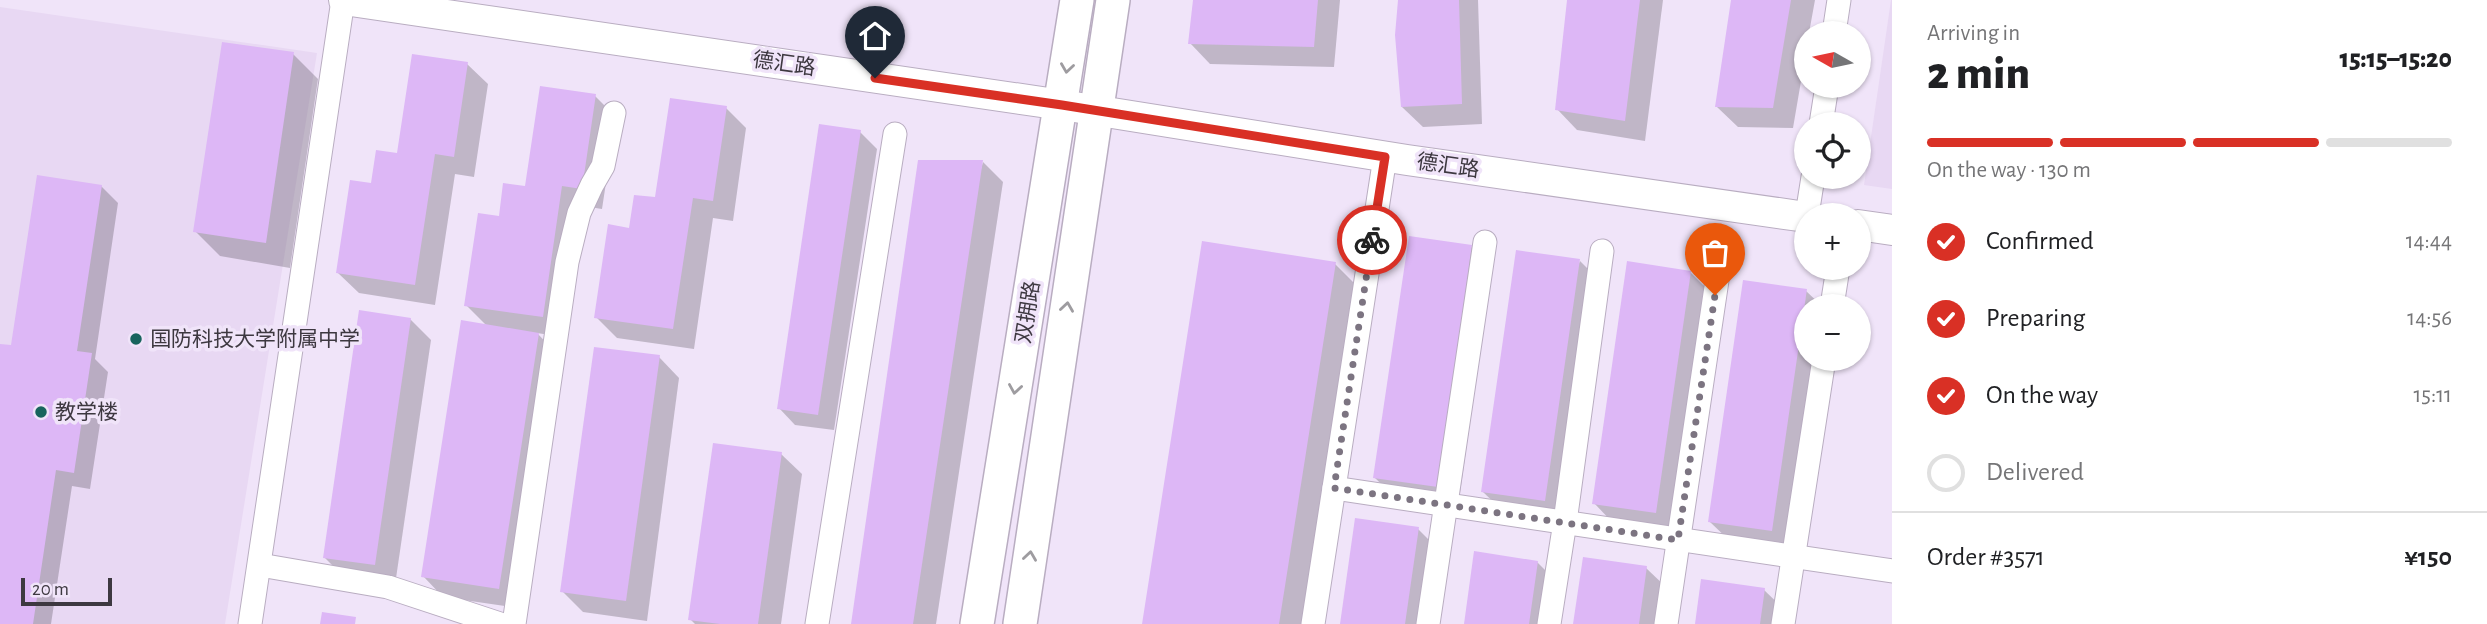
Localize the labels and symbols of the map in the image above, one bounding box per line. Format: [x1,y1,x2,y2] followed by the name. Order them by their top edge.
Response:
[845,6,905,78] pin
[1794,21,1871,98] north arrow
[751,48,817,79] street label: 德汇路
[1060,62,1075,73] one-way arrow
[1415,150,1481,181] street label: 德汇路
[1337,205,1407,275] courier
[1685,223,1745,295] pin
[1012,279,1043,345] street label: 双拥路
[1059,301,1074,313] one-way arrow
[150,328,360,350] place label: 国防科技大学附属中学
[128,331,144,347] marker: 国防科技大学附属中学
[1008,383,1023,395] one-way arrow
[55,401,118,423] place label: 教学楼
[33,404,49,420] marker: 教学楼
[1022,551,1037,562] one-way arrow
[21,575,112,607] scale bar

